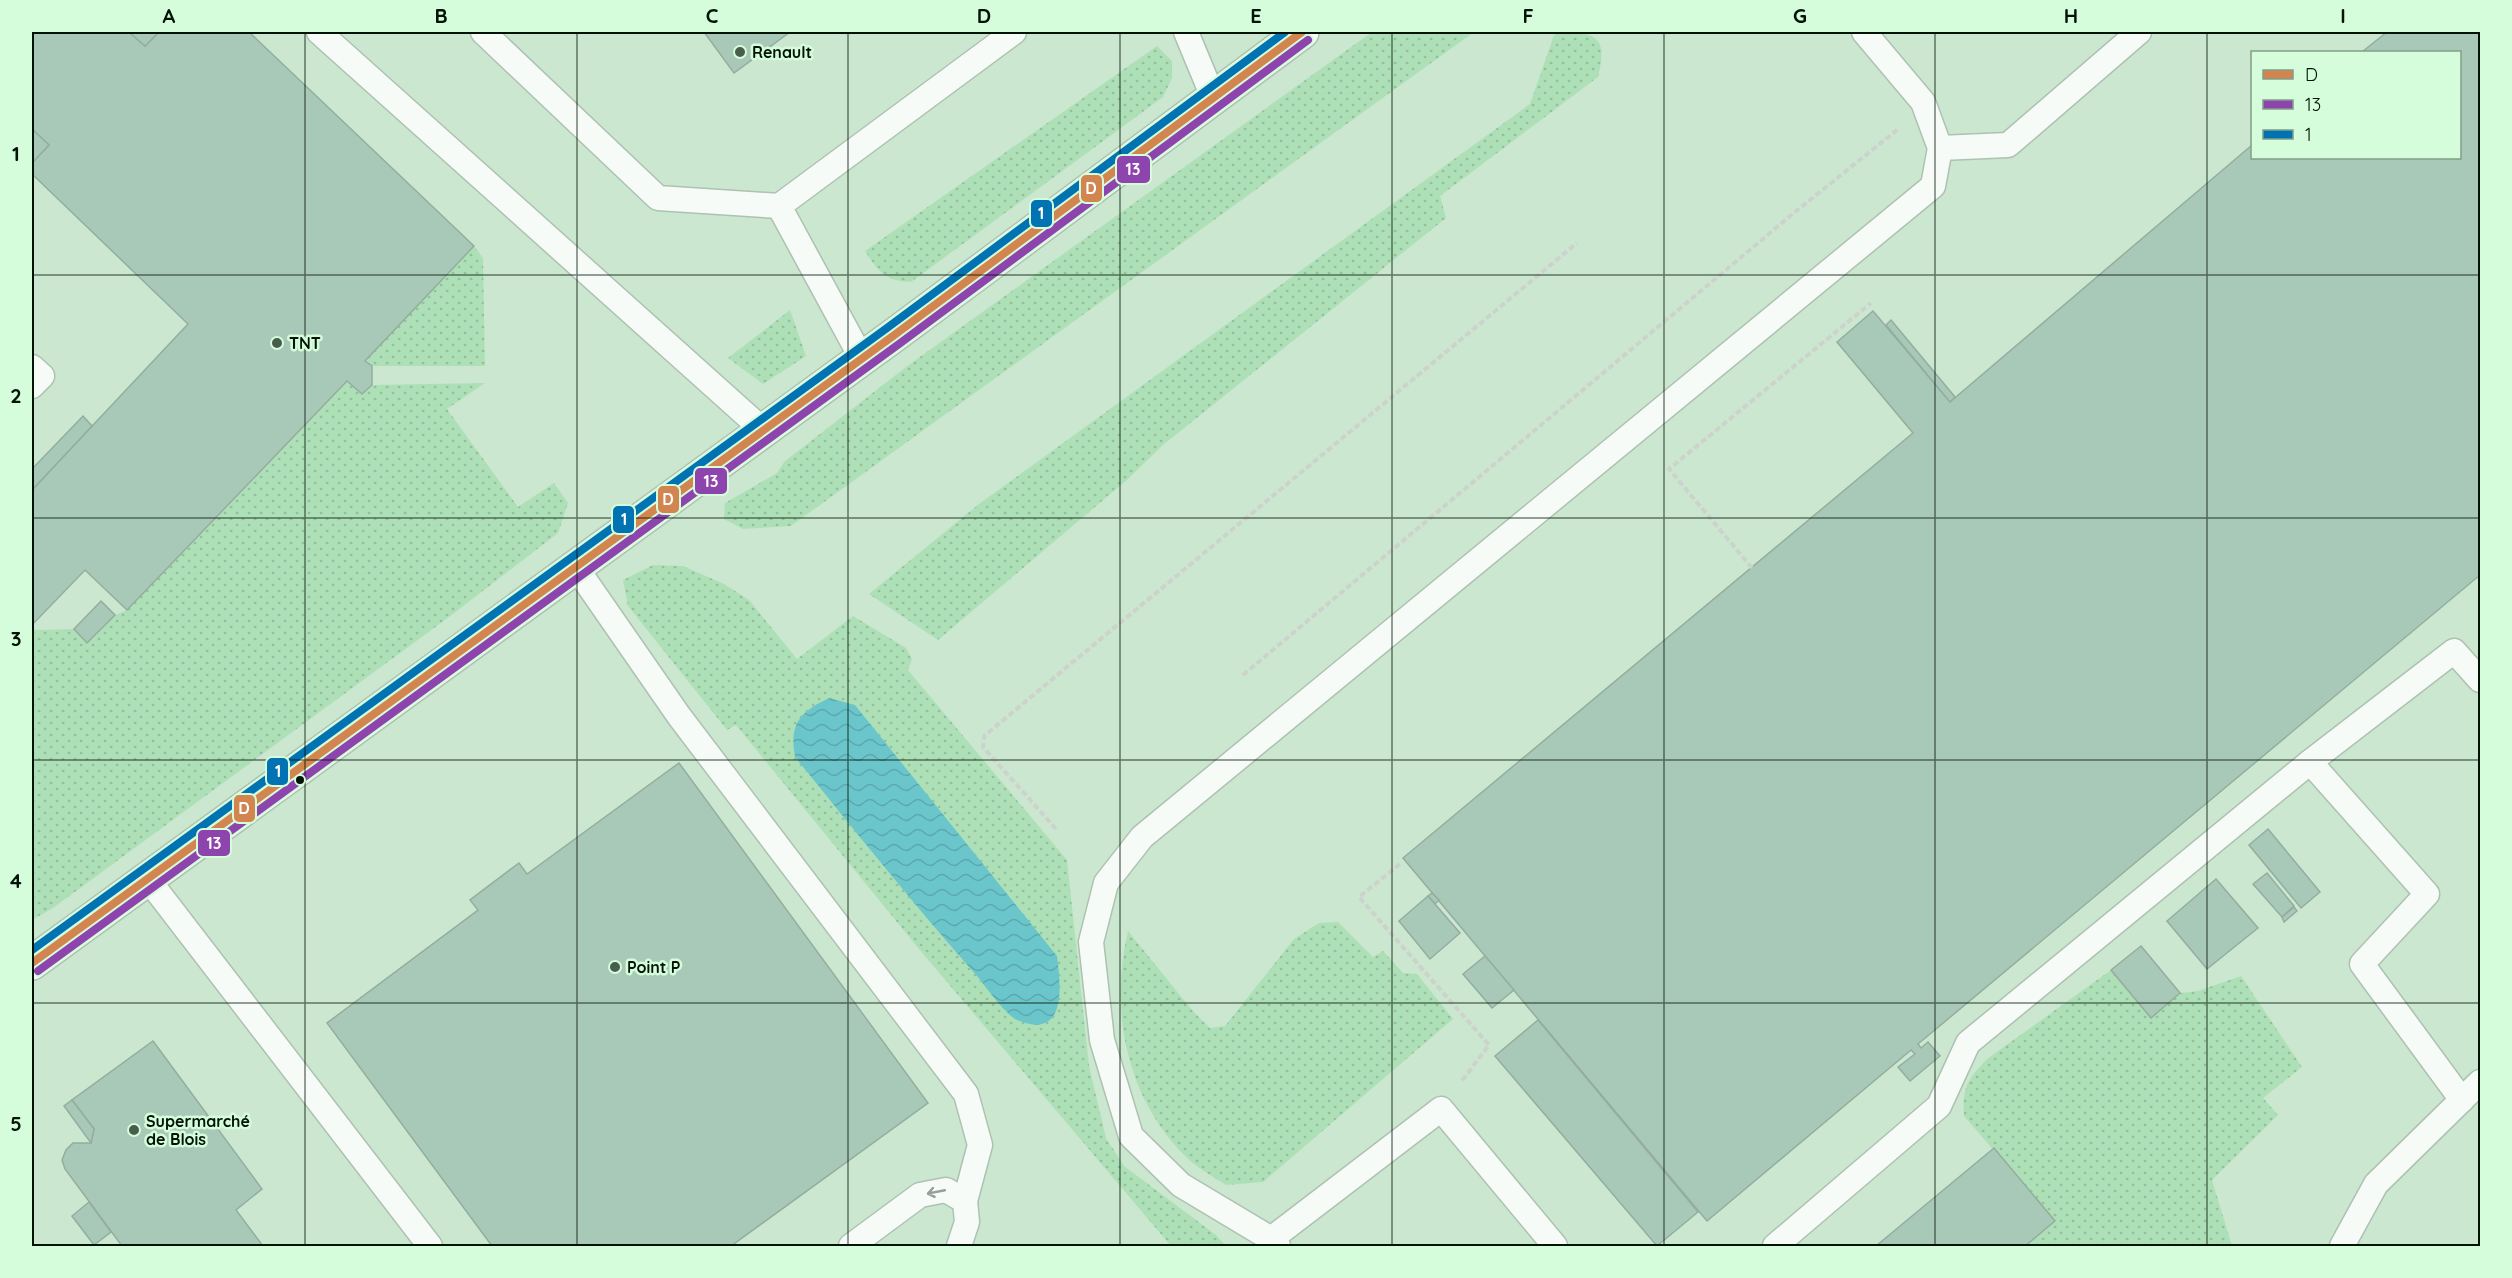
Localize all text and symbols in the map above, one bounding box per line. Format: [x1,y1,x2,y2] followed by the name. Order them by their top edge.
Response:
[163,3,176,28] text: A
[434,3,448,28] text: B
[706,3,719,28] text: C
[977,3,991,28] text: D
[1250,3,1262,28] text: E
[1522,3,1534,28] text: F
[1793,3,1807,28] text: G
[2064,3,2078,28] text: H
[2340,3,2346,28] text: I
[752,42,812,62] place label: Renault
[733,45,747,59] marker: Renault
[2251,51,2461,159] legend
[2305,63,2318,86] text: D
[2305,93,2321,116] text: 13
[2305,123,2312,146] text: 1
[12,141,20,166] text: 1
[1116,155,1151,184] line badge: 13
[1126,159,1140,179] text: 13
[1080,174,1103,203] line badge: D
[1085,178,1097,198] text: D
[1030,199,1053,228] line badge: 1
[1038,203,1044,223] text: 1
[289,333,321,353] place label: TNT
[270,336,284,350] marker: TNT
[10,383,22,408] text: 2
[694,467,728,495] line badge: 13
[704,471,718,491] text: 13
[657,485,680,514] line badge: D
[662,489,674,509] text: D
[612,505,635,534] line badge: 1
[621,509,627,529] text: 1
[11,626,21,651] text: 3
[266,757,289,786] line badge: 1
[275,761,281,781] text: 1
[294,774,306,786] unlabelled marker
[233,794,256,823] line badge: D
[238,798,250,818] text: D
[197,829,231,857] line badge: 13
[207,833,221,853] text: 13
[10,868,22,893] text: 4
[627,957,681,977] place label: Point P
[608,960,622,974] marker: Point P
[10,1111,22,1136] text: 5
[146,1111,250,1149] place label: Supermarché de Blois
[127,1123,141,1137] marker: Supermarché de Blois
[926,1187,946,1198] one-way arrow

